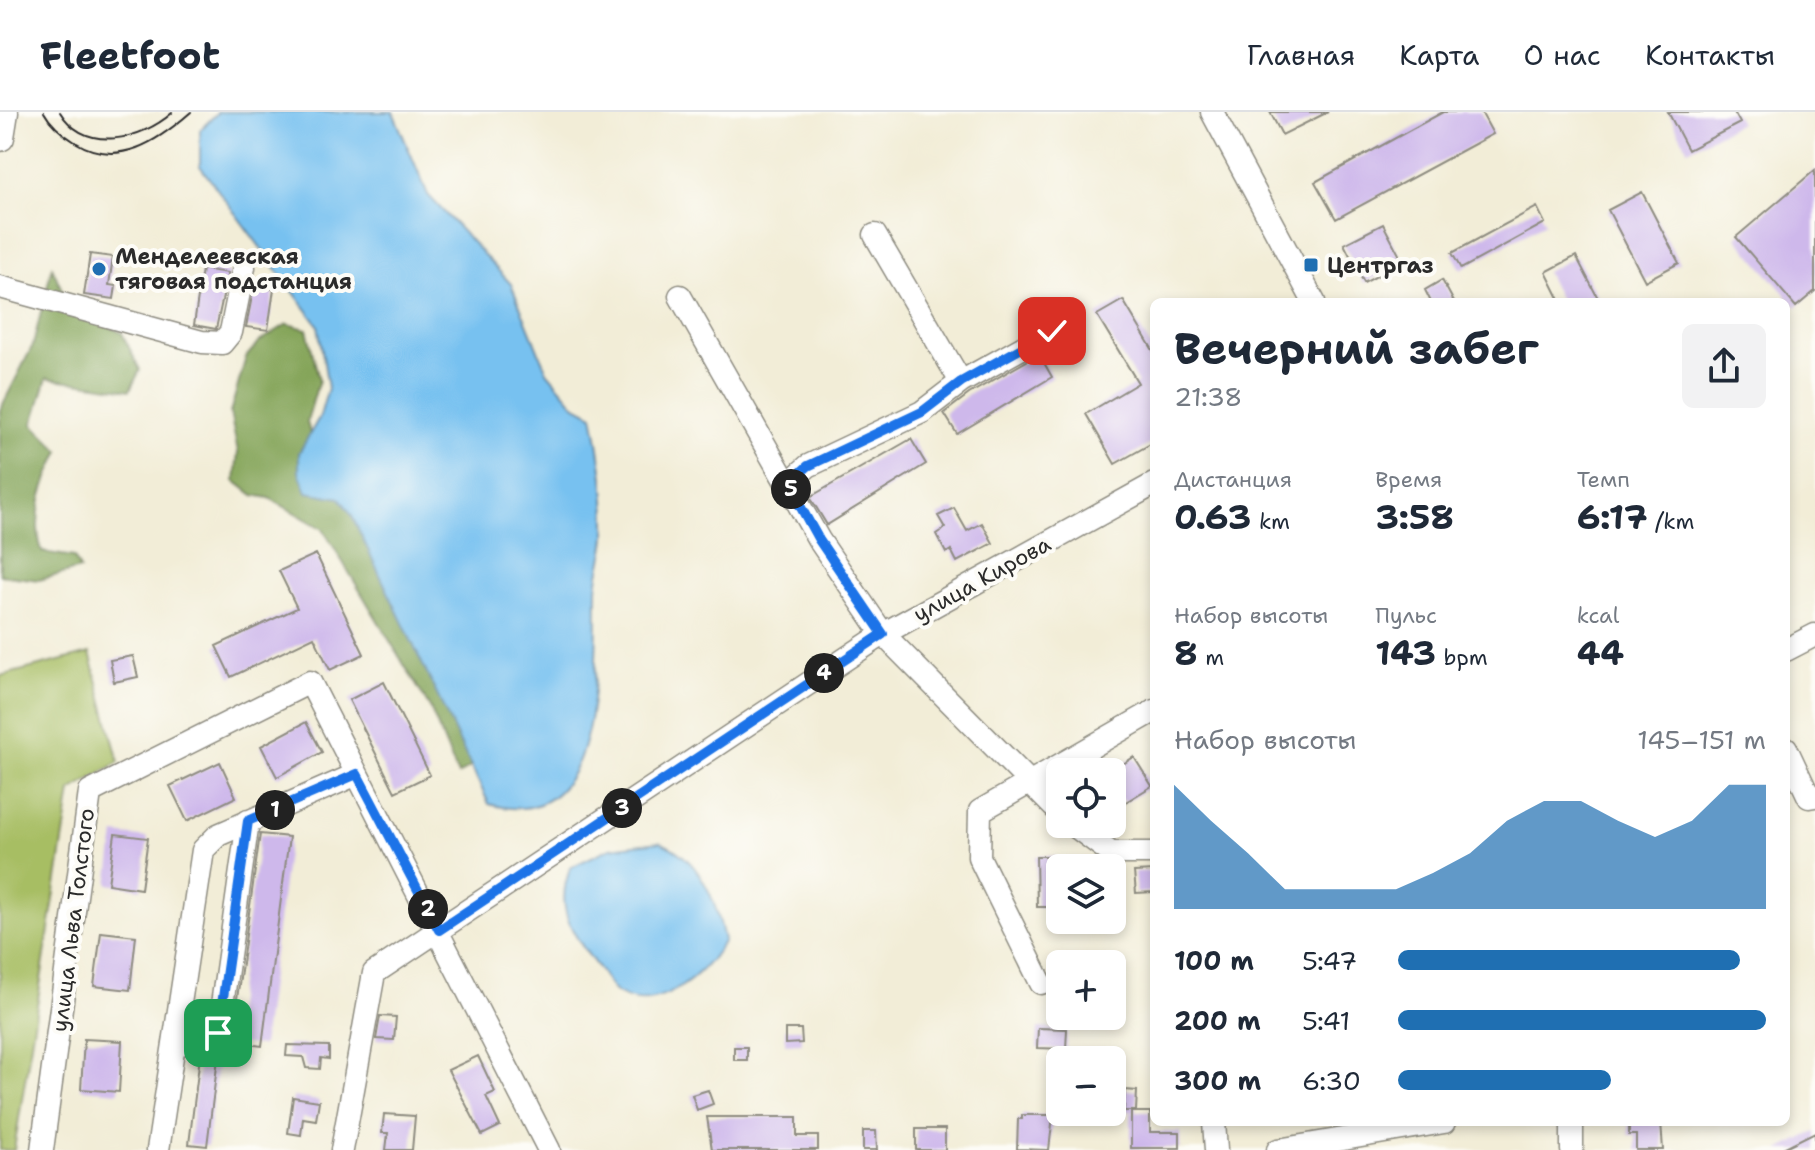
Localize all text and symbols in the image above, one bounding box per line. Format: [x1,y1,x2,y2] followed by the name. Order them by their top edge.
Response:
[40,30,220,81] text: Fleetfoot
[1247,36,1355,74] text: Главная
[1399,36,1479,74] text: Карта
[1523,36,1601,74] text: О нас
[1645,36,1775,74] text: Контакты
[115,242,352,296] place label: Менделеевская тяговая подстанция
[1327,251,1434,280] place label: Центргаз
[1302,256,1320,274] marker: Центргаз
[90,260,108,278] marker: Менделеевская тяговая подстанция
[1018,297,1086,365] pin
[1030,309,1074,353] icon: check
[1174,319,1539,378] text: Вечерний забег
[1682,324,1766,408] button: share
[1174,379,1242,414] text: 21:38
[1174,465,1292,494] text: Дистанция
[1375,465,1442,494] text: Время
[1577,465,1630,494] text: Темп
[771,469,811,509] pin: 5
[784,474,798,503] text: 5
[1174,494,1251,540] text: 0.63
[1375,494,1454,540] text: 3:58
[1577,494,1648,540] text: 6:17
[1251,507,1290,536] text: km
[1648,507,1694,536] text: /km
[908,529,1056,629] street label: улица Кирова
[1174,601,1328,630] text: Набор высоты
[1375,601,1437,630] text: Пульс
[1577,601,1619,630] text: kcal
[1174,630,1198,676] text: 8
[1375,630,1436,676] text: 143
[1577,630,1624,676] text: 44
[1198,643,1224,672] text: m
[1436,643,1488,672] text: bpm
[804,653,844,693] pin: 4
[816,658,832,687] text: 4
[1174,722,1356,757] text: Набор высоты
[1637,722,1766,757] text: 145–151 m
[1046,758,1126,1126] map controls
[1046,758,1126,838] button: locate
[602,788,642,828] pin: 3
[255,790,295,830] pin: 1
[614,793,630,822] text: 3
[270,795,280,824] text: 1
[45,806,101,1034] street label: улица Льва Толстого
[1046,854,1126,934] button: layers
[408,889,448,929] pin: 2
[420,894,436,923] text: 2
[1174,943,1254,978] text: 100 m
[1302,943,1357,978] text: 5:47
[1046,950,1126,1030] button: +
[184,999,252,1067] pin
[1174,1003,1261,1038] text: 200 m
[1302,1003,1350,1038] text: 5:41
[196,1011,240,1055] icon: arrive
[1046,1046,1126,1126] button: −
[1174,1063,1261,1098] text: 300 m
[1302,1063,1361,1098] text: 6:30

